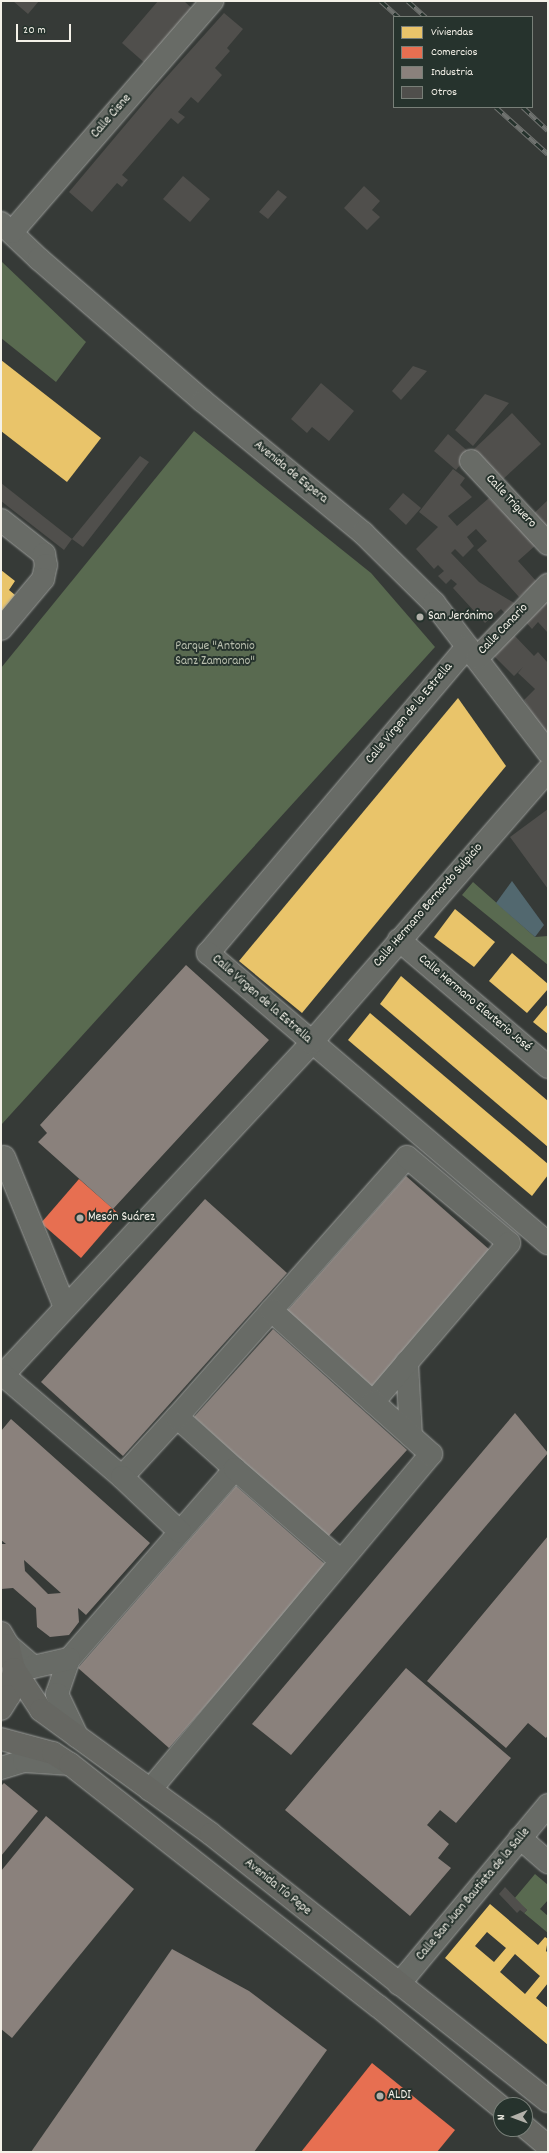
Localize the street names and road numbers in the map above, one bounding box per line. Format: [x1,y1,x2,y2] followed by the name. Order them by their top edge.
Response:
[89,92,135,142] street label: Calle Cisne
[250,438,330,508] street label: Avenida de Espera
[481,472,539,532] street label: Calle Triguero
[476,601,532,659] street label: Calle Canario
[363,660,457,768] street label: Calle Virgen de la Estrella
[371,841,487,971] street label: Calle Hermano Bernardo Sulpicio
[208,952,314,1048] street label: Calle Virgen de la Estrella
[414,952,534,1056] street label: Calle Hermano Eleuterio José
[414,1825,534,1965] street label: Calle San Juan Bautista de la Salle
[240,1856,314,1920] street label: Avenida Tío Pepe

